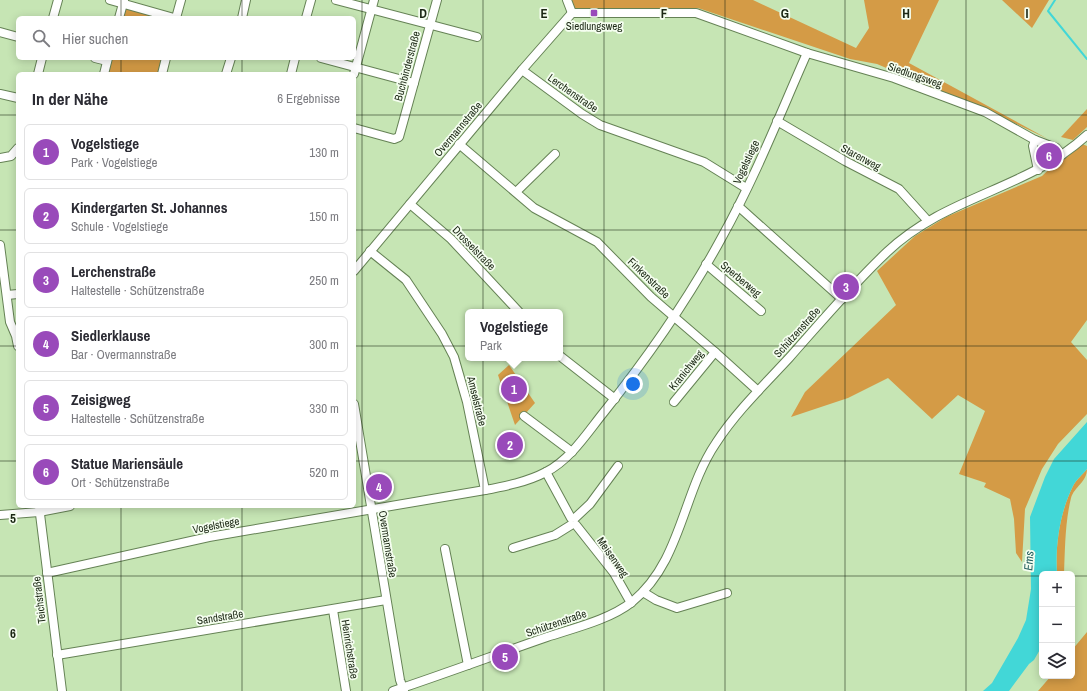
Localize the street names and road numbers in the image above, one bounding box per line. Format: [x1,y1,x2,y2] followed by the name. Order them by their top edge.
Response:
[391,30,423,102] street label: Buchbinderstraße
[886,59,944,91] street label: Siedlungsweg
[545,71,601,115] street label: Lerchenstraße
[431,99,485,159] street label: Overmannstraße
[730,138,762,186] street label: Vogelstiege
[839,141,883,173] street label: Starenweg
[449,223,499,273] street label: Drosselstraße
[625,255,673,301] street label: Finkenstraße
[718,258,764,300] street label: Sperberweg
[771,304,823,360] street label: Schützenstraße
[666,347,706,393] street label: Kranichweg
[464,374,490,427] street label: Amselstraße
[376,509,400,579] street label: Overmannstraße
[192,514,240,536] street label: Vogelstiege
[594,534,632,580] street label: Meisenweg
[29,576,49,624] street label: Teichstraße
[196,606,244,628] street label: Sandstraße
[524,606,588,640] street label: Schützenstraße
[338,618,362,680] street label: Heinrichstraße

